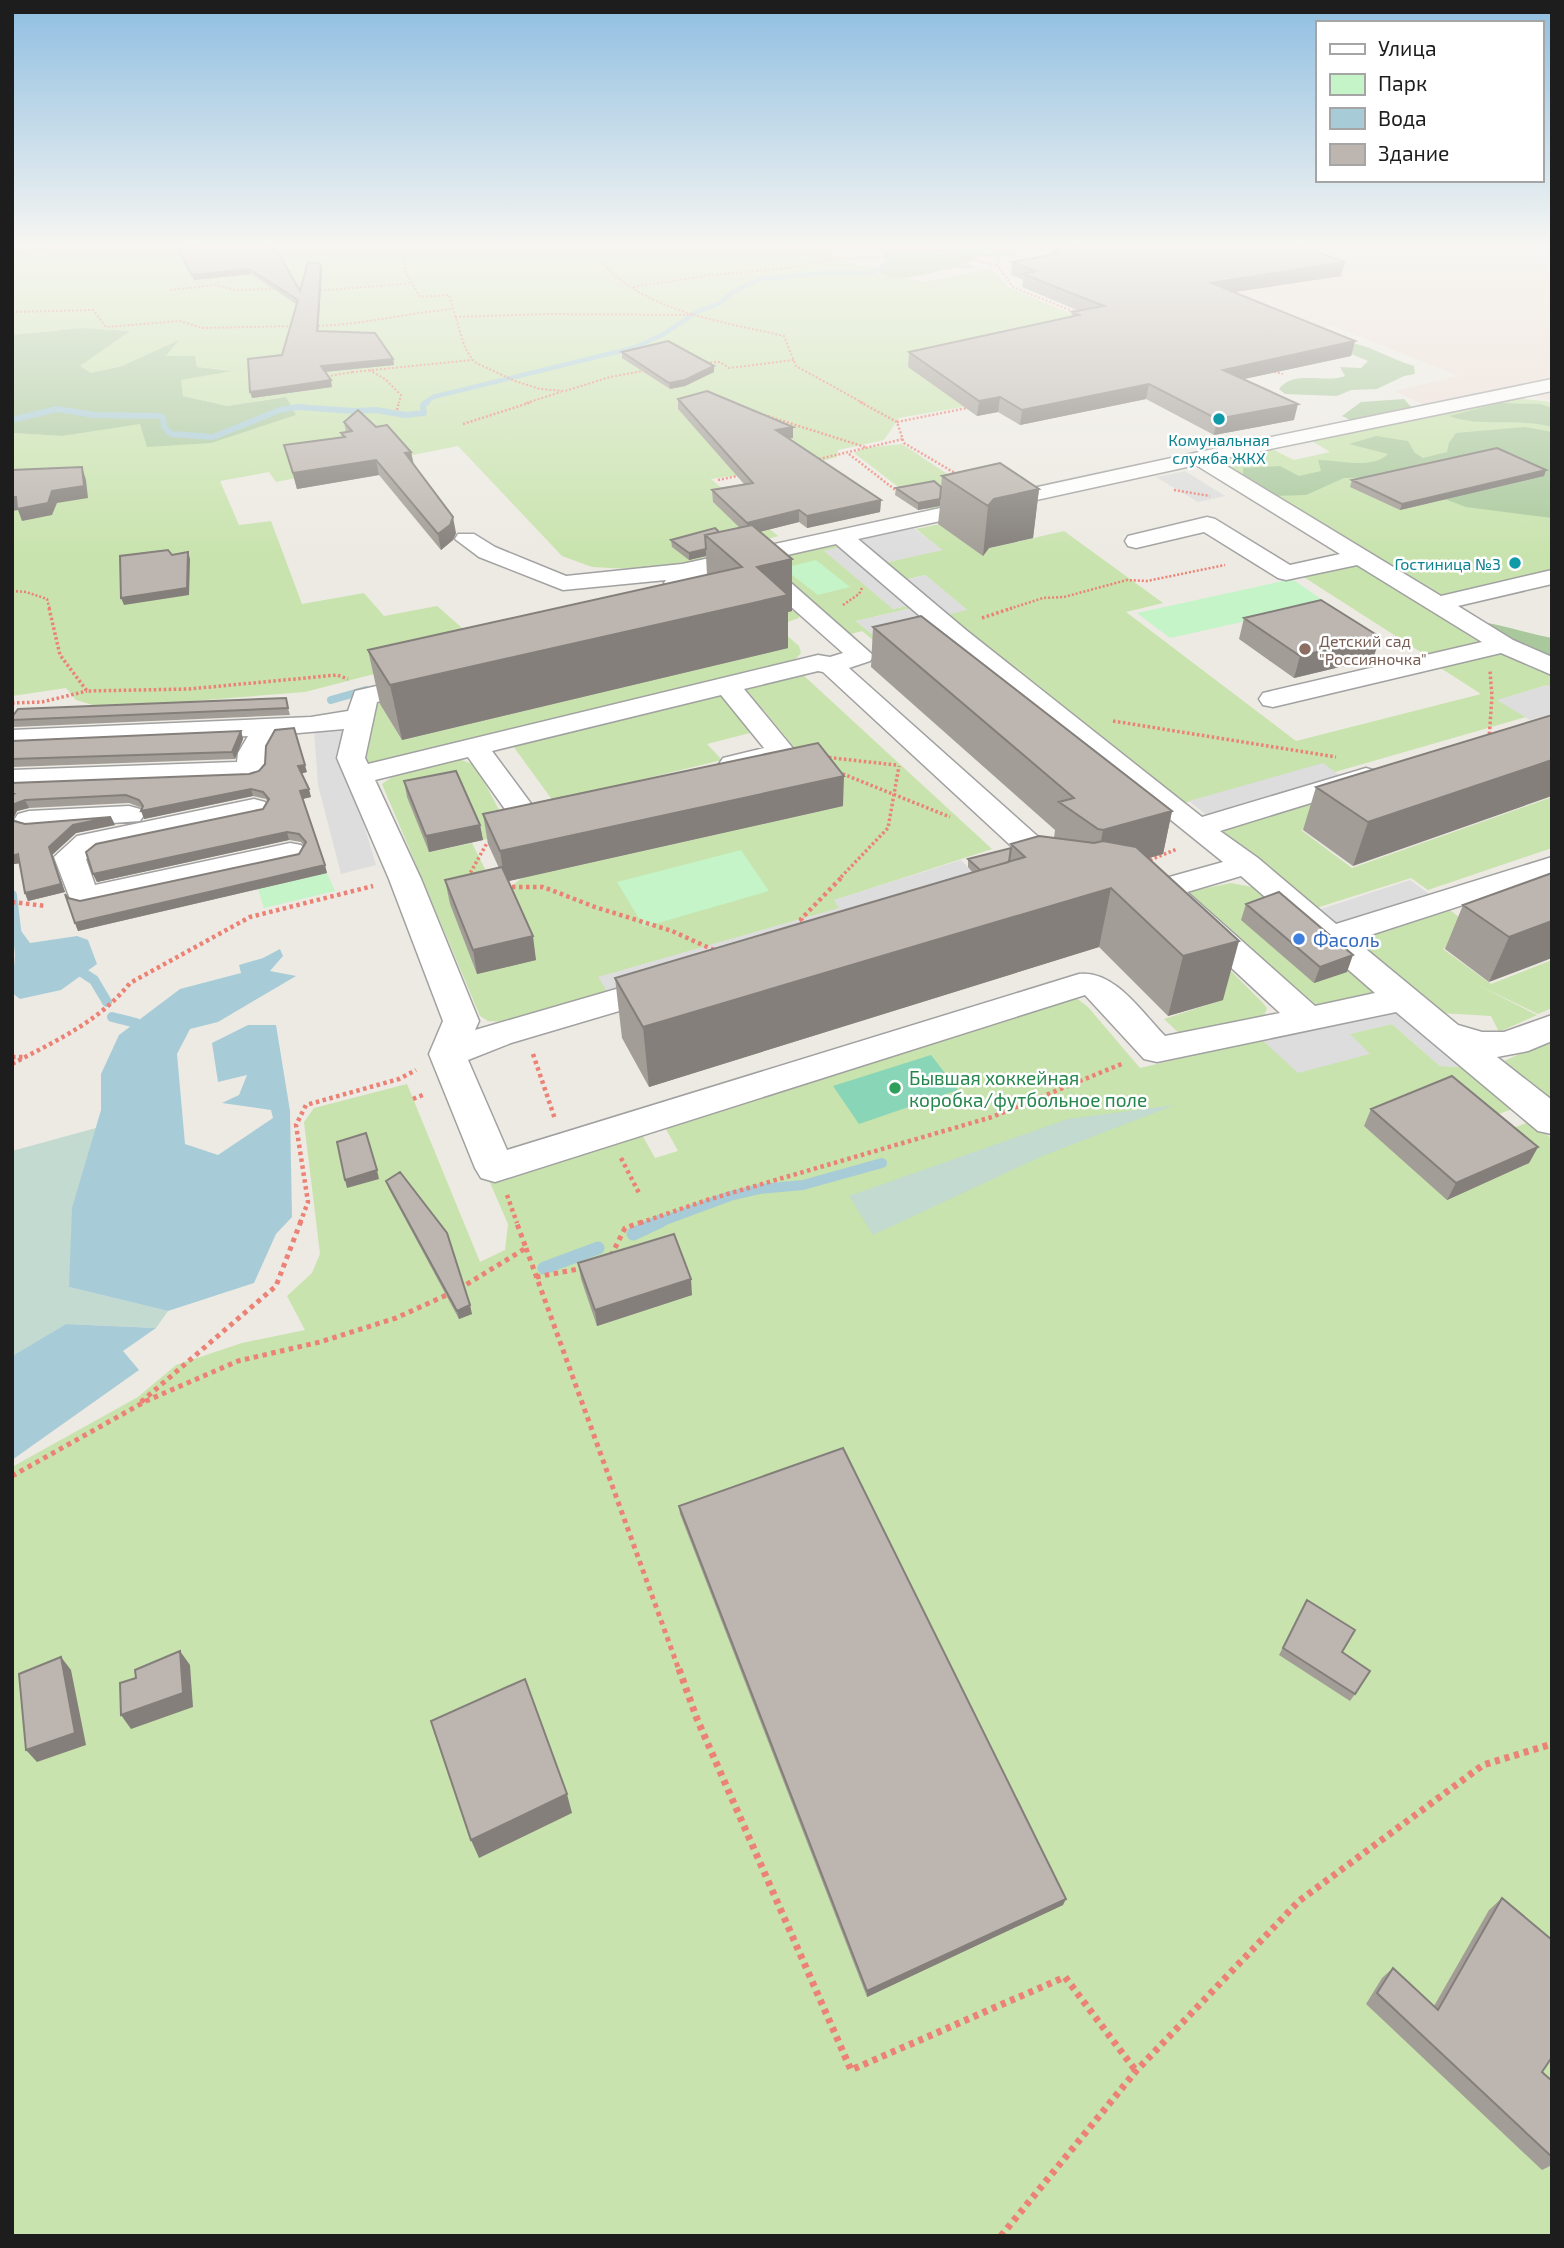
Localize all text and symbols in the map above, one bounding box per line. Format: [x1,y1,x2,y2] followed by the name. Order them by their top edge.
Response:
[1316,21,1543,182] legend
[1378,35,1437,60] text: Улица
[1378,70,1427,95] text: Парк
[1378,105,1427,130] text: Вода
[1378,140,1449,165] text: Здание
[1211,411,1227,427] marker: Комунальная служба ЖКХ
[1168,430,1270,468] place label: Комунальная служба ЖКХ
[1394,554,1501,573] place label: Гостиница №3
[1507,555,1523,571] marker: Гостиница №3
[1319,631,1427,668] place label: Детский сад "Россияночка"
[1297,641,1313,657] marker: Детский сад "Россияночка"
[1313,928,1379,951] place label: Фасоль
[1291,931,1307,947] marker: Фасоль
[909,1066,1147,1112] place label: Бывшая хоккейная коробка/футбольное поле
[887,1080,903,1096] marker: Бывшая хоккейная коробка/футбольное поле

